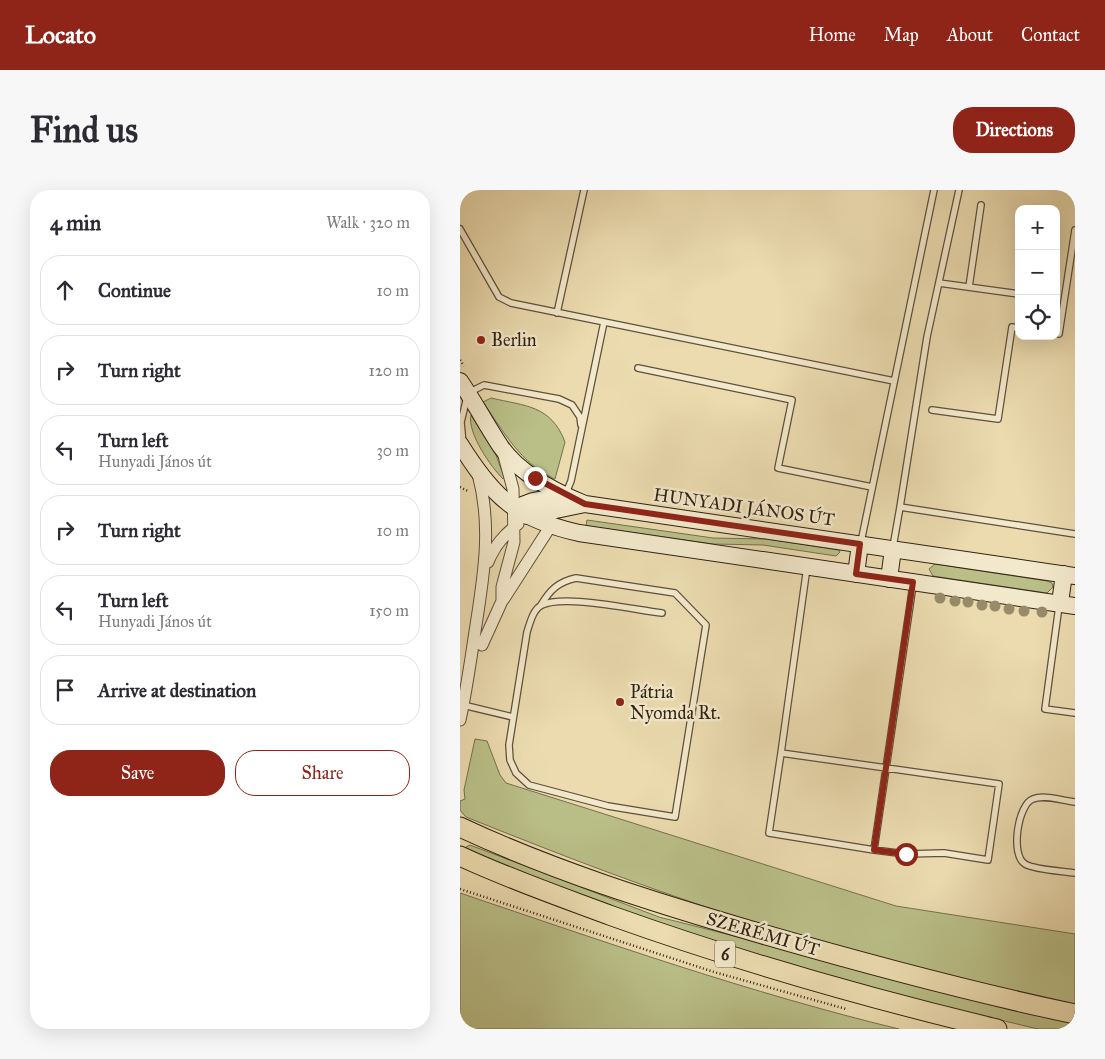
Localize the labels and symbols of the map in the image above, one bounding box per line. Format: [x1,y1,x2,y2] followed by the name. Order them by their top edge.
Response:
[491,329,537,351] place label: Berlin
[475,334,487,346] marker: Berlin
[524,467,547,490] route end
[652,481,836,532] street label: HUNYADI JÁNOS ÚT
[630,681,721,724] place label: Pátria Nyomda Rt.
[614,696,626,708] marker: Pátria Nyomda Rt.
[895,843,918,866] route start
[704,905,823,961] street label: SZERÉMI ÚT
[715,941,735,968] road number: 6

